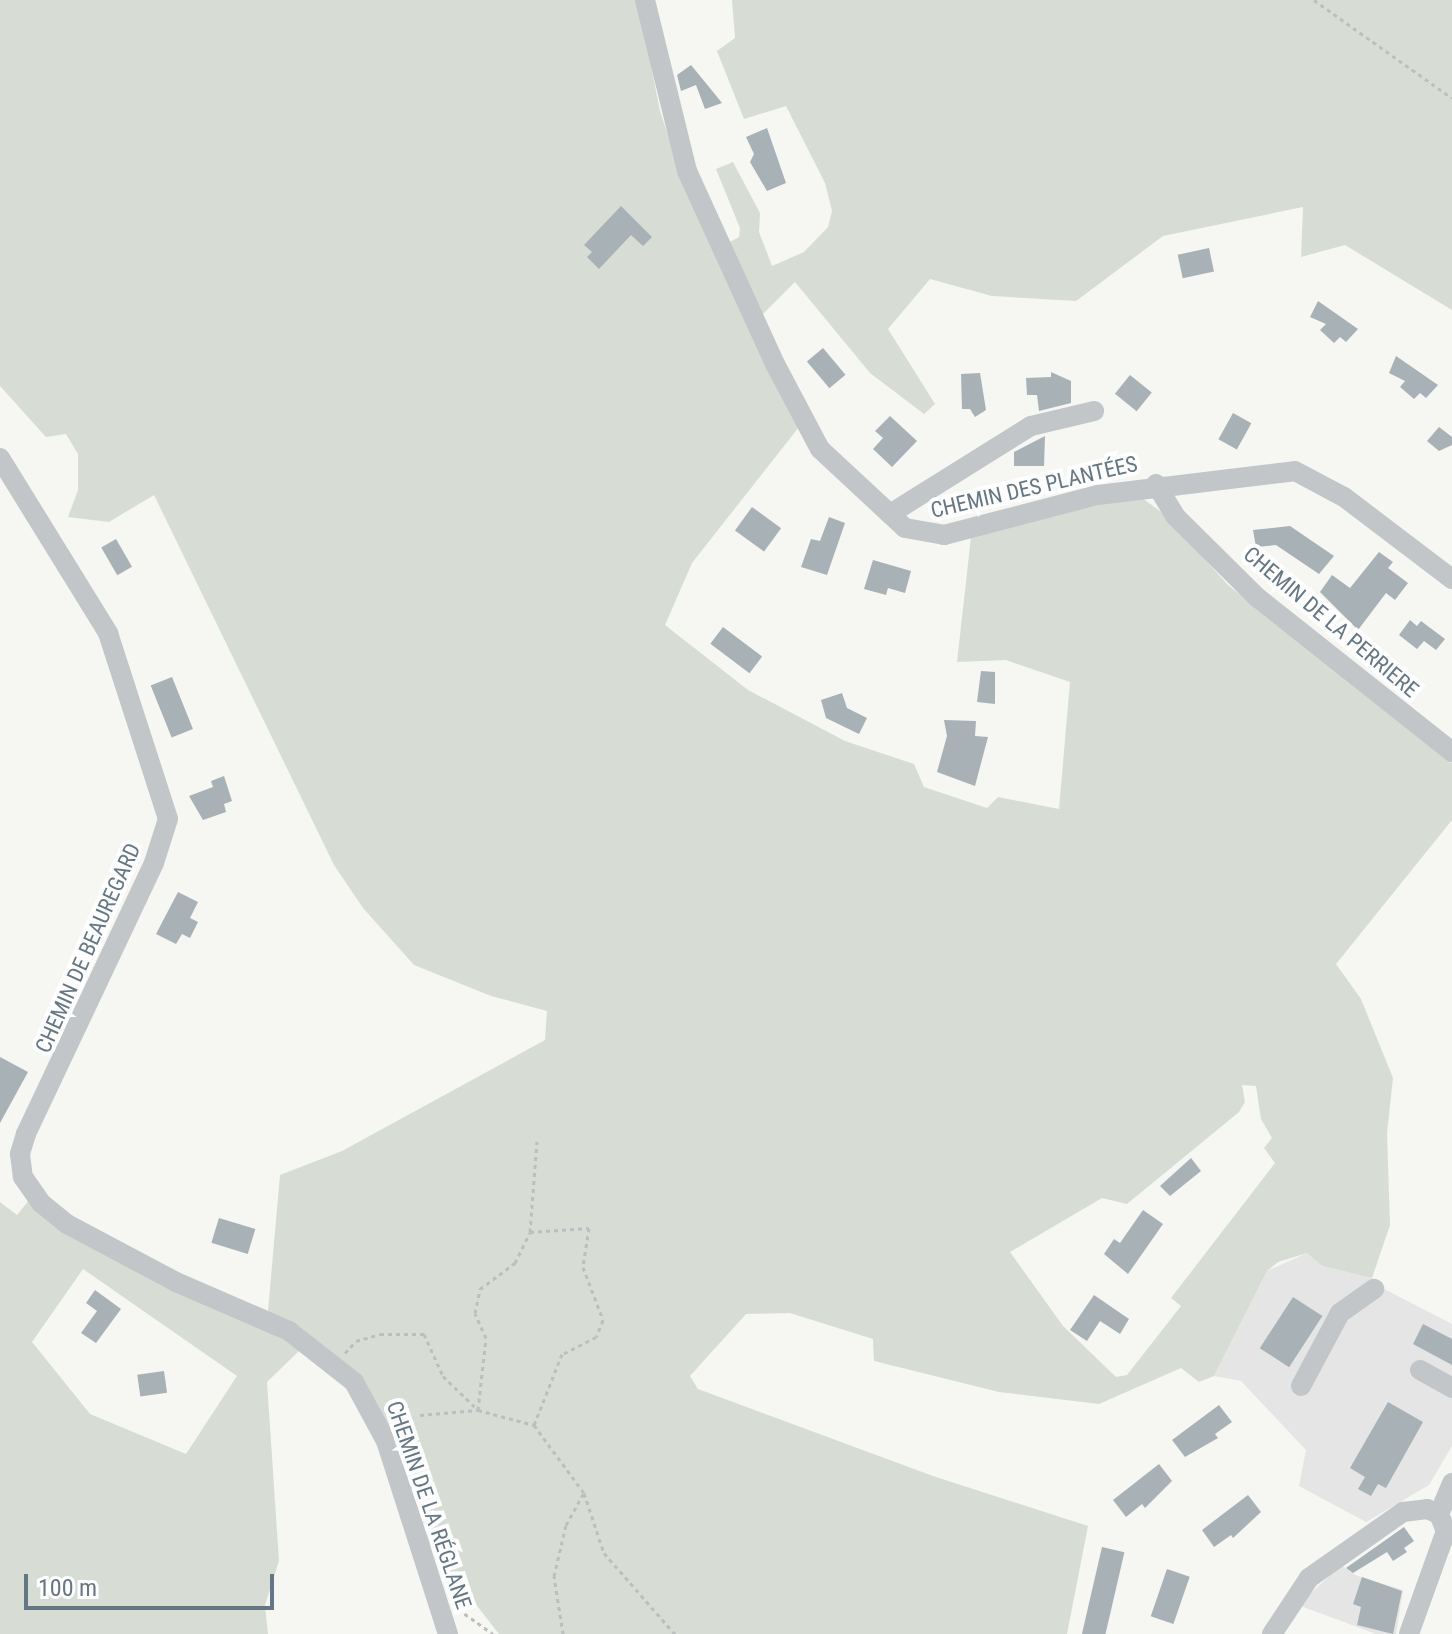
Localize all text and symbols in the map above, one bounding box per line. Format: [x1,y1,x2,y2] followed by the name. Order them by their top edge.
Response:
[928,450,1140,524] street label: CHEMIN DES PLANTÉES
[1238,541,1424,703] street label: CHEMIN DE LA PERRIERE
[30,839,146,1057] street label: CHEMIN DE BEAUREGARD
[381,1397,477,1613] street label: CHEMIN DE LA RÉGLANE
[28,1558,278,1608] scale bar
[38,1574,97,1602] text: 100 m

